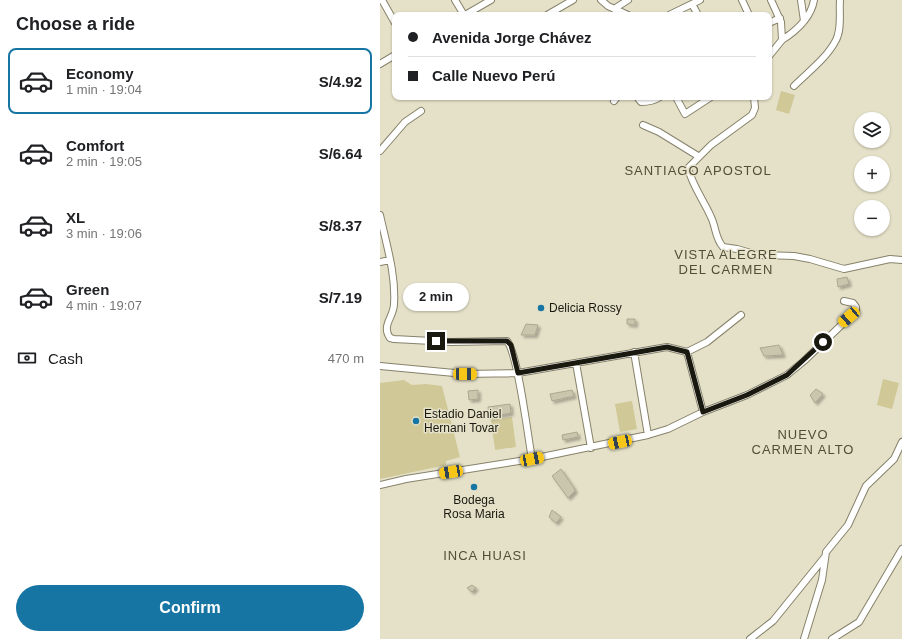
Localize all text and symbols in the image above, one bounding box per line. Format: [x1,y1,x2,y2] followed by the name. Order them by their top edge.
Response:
[16,14,135,34] text: Choose a ride
[432,29,592,46] text: Avenida Jorge Chávez
[18,63,54,99] icon: car
[66,65,134,82] text: Economy
[432,67,555,84] text: Calle Nuevo Perú
[319,73,362,90] text: S/4.92
[66,82,142,97] text: 1 min · 19:04
[854,112,890,236] map controls
[854,112,890,148] button: layers
[18,135,54,171] icon: car
[66,137,124,154] text: Comfort
[319,145,362,162] text: S/6.64
[66,154,142,169] text: 2 min · 19:05
[854,156,890,192] button: +
[624,163,772,178] district label: SANTIAGO APOSTOL
[854,200,890,236] button: −
[18,207,54,243] icon: car
[66,209,85,226] text: XL
[319,217,362,234] text: S/8.37
[66,226,142,241] text: 3 min · 19:06
[674,247,778,277] district label: VISTA ALEGRE DEL CARMEN
[18,279,54,315] icon: car
[66,281,109,298] text: Green
[403,283,469,311] callout: 2 min
[319,289,362,306] text: S/7.19
[419,289,453,304] text: 2 min
[66,298,142,313] text: 4 min · 19:07
[549,301,622,315] place label: Delicia Rossy
[536,303,546,313] marker: Delicia Rossy
[836,305,862,329] car
[427,332,445,350] route end
[814,333,832,351] route start
[16,347,38,369] icon: cash
[48,350,83,367] text: Cash
[328,351,364,366] text: 470 m
[453,368,477,380] car
[424,407,501,435] place label: Estadio Daniel Hernani Tovar
[411,416,421,426] marker: Estadio Daniel Hernani Tovar
[752,427,854,457] district label: NUEVO CARMEN ALTO
[607,434,633,450] car
[519,451,545,467] car
[438,464,464,480] car
[469,482,479,492] marker: Bodega Rosa Maria
[443,493,505,521] place label: Bodega Rosa Maria
[443,548,527,563] district label: INCA HUASI
[16,585,364,631] button: Confirm

